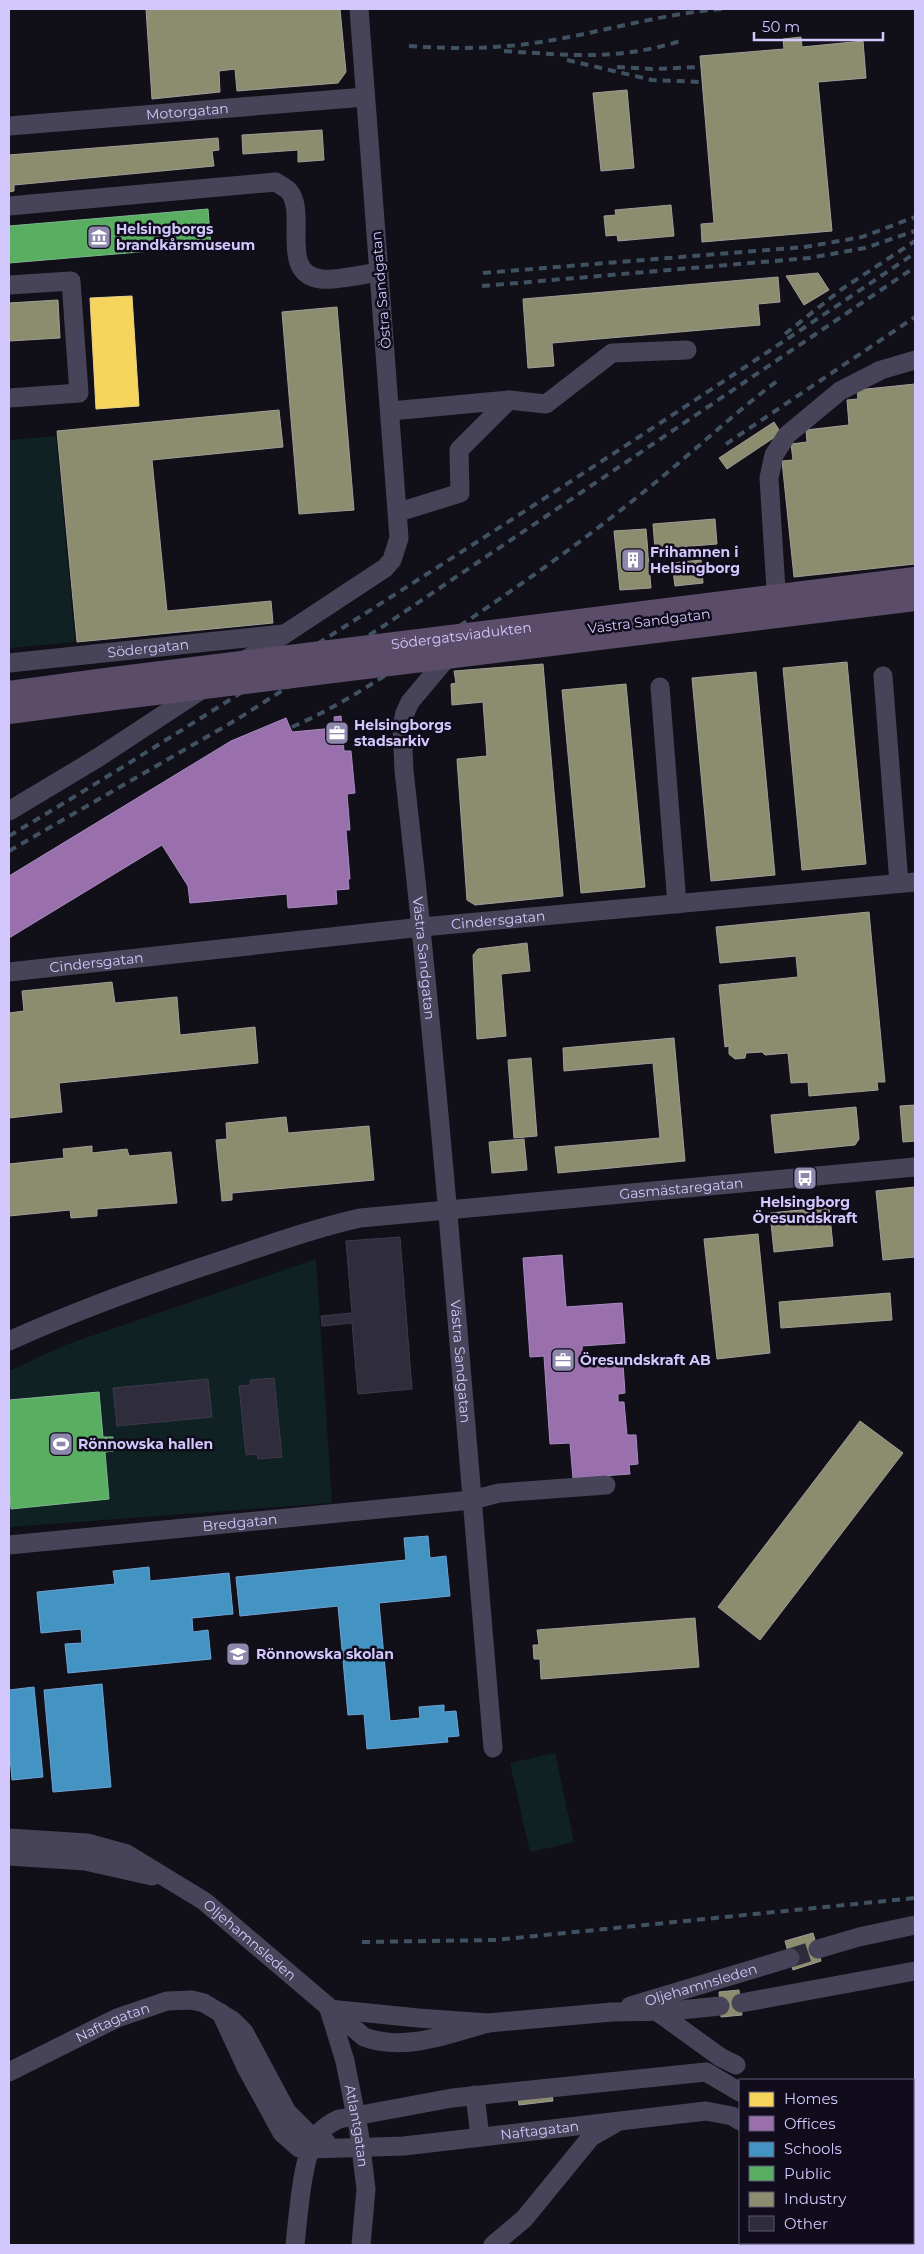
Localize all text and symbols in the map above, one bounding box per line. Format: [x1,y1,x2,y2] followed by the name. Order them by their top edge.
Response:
[754,10,883,42] scale bar
[762,17,800,36] text: 50 m
[145,99,229,124] street label: Motorgatan
[116,220,255,254] place label: Helsingborgs brandkårsmuseum
[86,224,112,250] museum icon: Helsingborgs brandkårsmuseum
[367,230,395,350] street label: Östra Sandgatan
[650,543,740,577] place label: Frihamnen i Helsingborg
[620,547,646,573] building icon: Frihamnen i Helsingborg
[587,605,711,637] street label: Västra Sandgatan
[390,618,533,653] street label: Södergatsviadukten
[107,635,190,662] street label: Södergatan
[354,716,452,750] place label: Helsingborgs stadsarkiv
[324,720,350,746] office icon: Helsingborgs stadsarkiv
[409,896,439,1021] street label: Västra Sandgatan
[450,907,546,933] street label: Cindersgatan
[48,948,144,977] street label: Cindersgatan
[792,1165,818,1191] bus stop icon: Helsingborg Öresundskraft
[619,1174,744,1203] street label: Gasmästaregatan
[752,1193,858,1227] place label: Helsingborg Öresundskraft
[446,1299,475,1424] street label: Västra Sandgatan
[550,1347,576,1373] office icon: Öresundskraft AB
[580,1351,711,1369] place label: Öresundskraft AB
[48,1431,74,1457] sports icon: Rönnowska hallen
[78,1435,213,1453] place label: Rönnowska hallen
[202,1510,278,1535] street label: Bredgatan
[225,1641,251,1667] school or university icon: Rönnowska skolan
[256,1645,394,1663] place label: Rönnowska skolan
[200,1895,300,1985] street label: Oljehamnsleden
[643,1959,759,2010] street label: Oljehamnsleden
[72,1999,152,2046] street label: Naftagatan
[739,2079,914,2244] legend
[341,2083,372,2168] street label: Atlantgatan
[784,2089,838,2108] text: Homes
[784,2114,836,2133] text: Offices
[499,2117,580,2144] street label: Naftagatan
[784,2139,842,2158] text: Schools
[784,2164,832,2183] text: Public
[784,2189,847,2208] text: Industry
[784,2214,828,2233] text: Other

